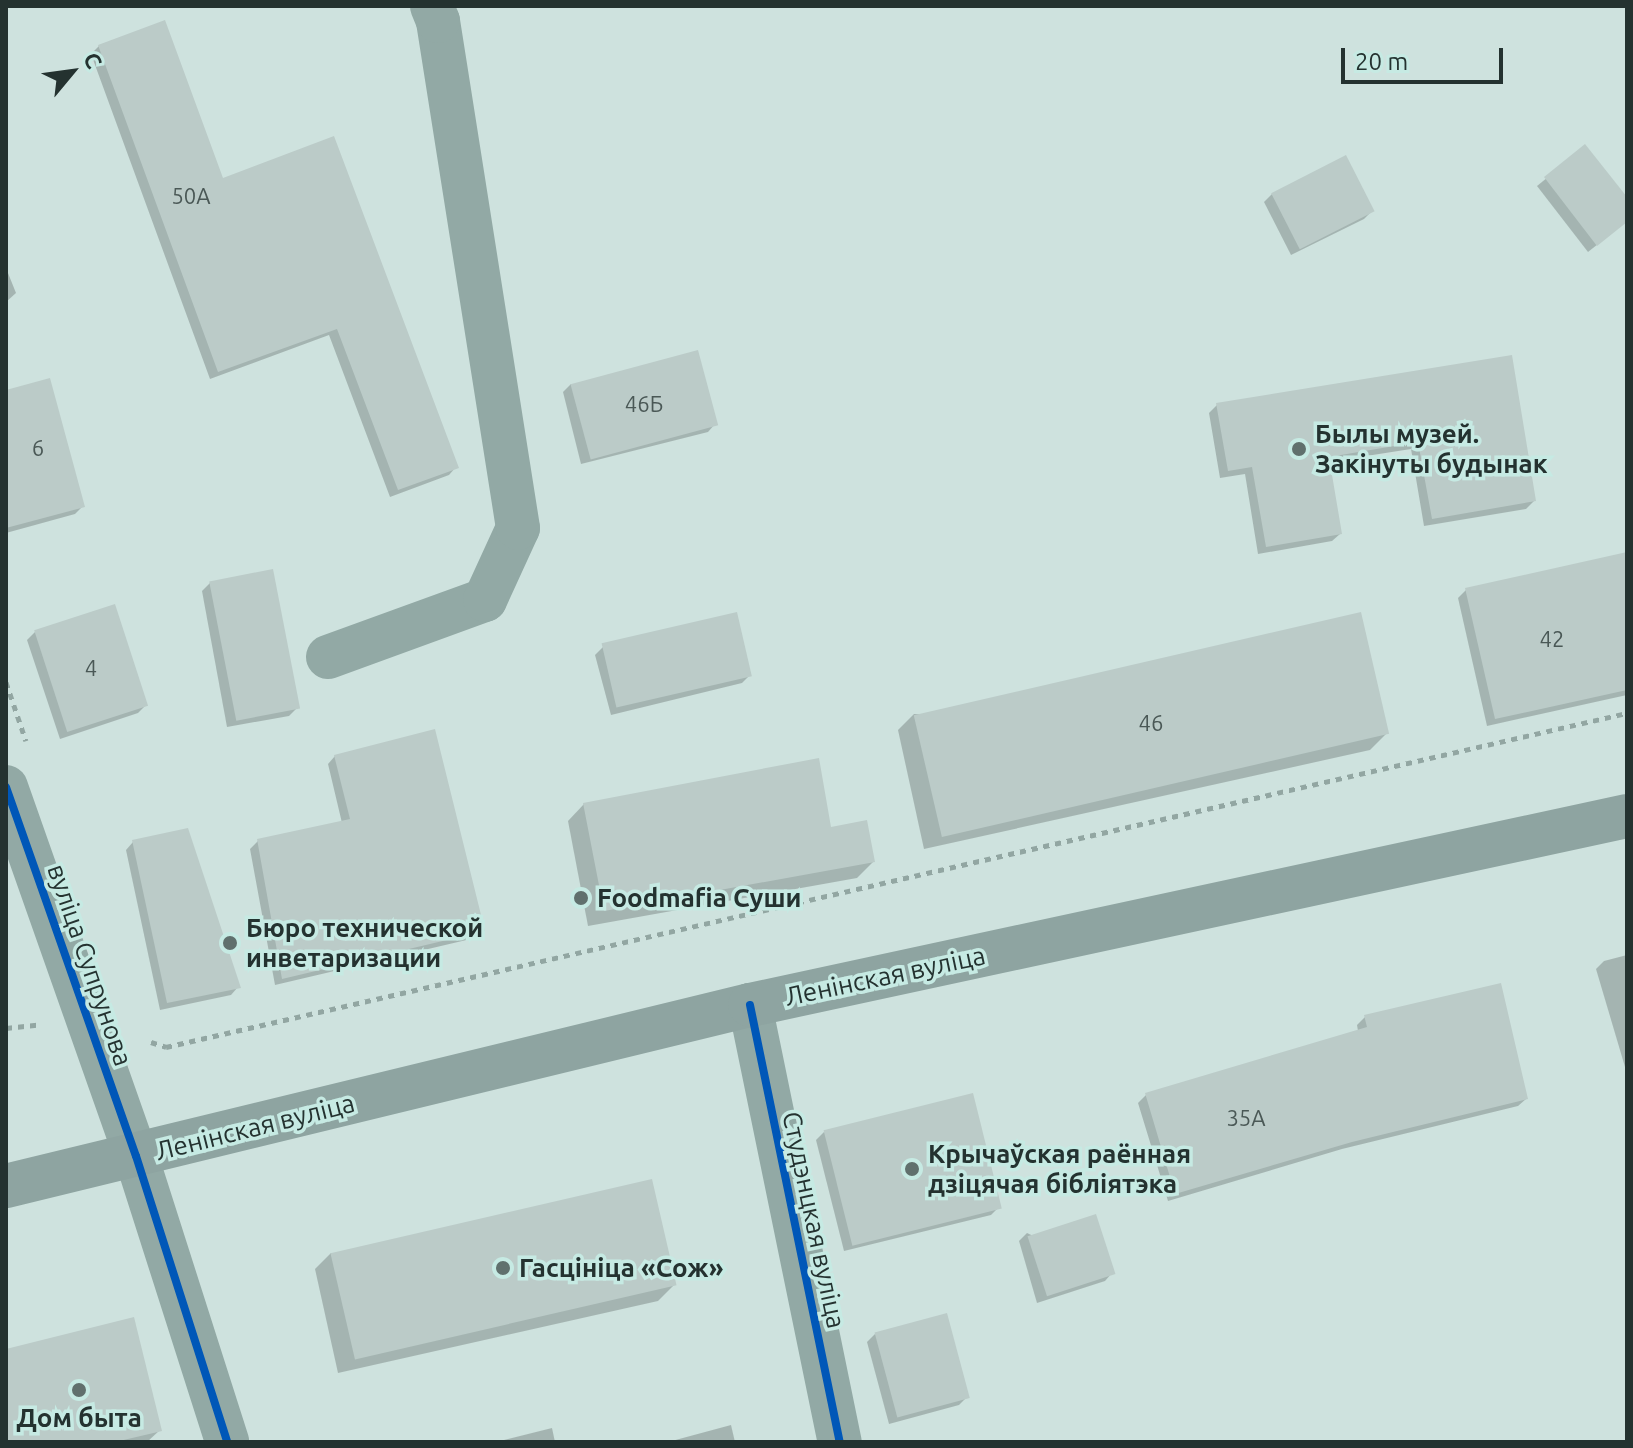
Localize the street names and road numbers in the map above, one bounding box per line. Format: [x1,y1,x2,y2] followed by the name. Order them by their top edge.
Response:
[41,860,139,1070] street label: вуліца Супрунова
[782,940,988,1012] street label: Ленінская вуліца
[152,1087,358,1167] street label: Ленінская вуліца
[776,1109,852,1331] street label: Студэнцкая вуліца

